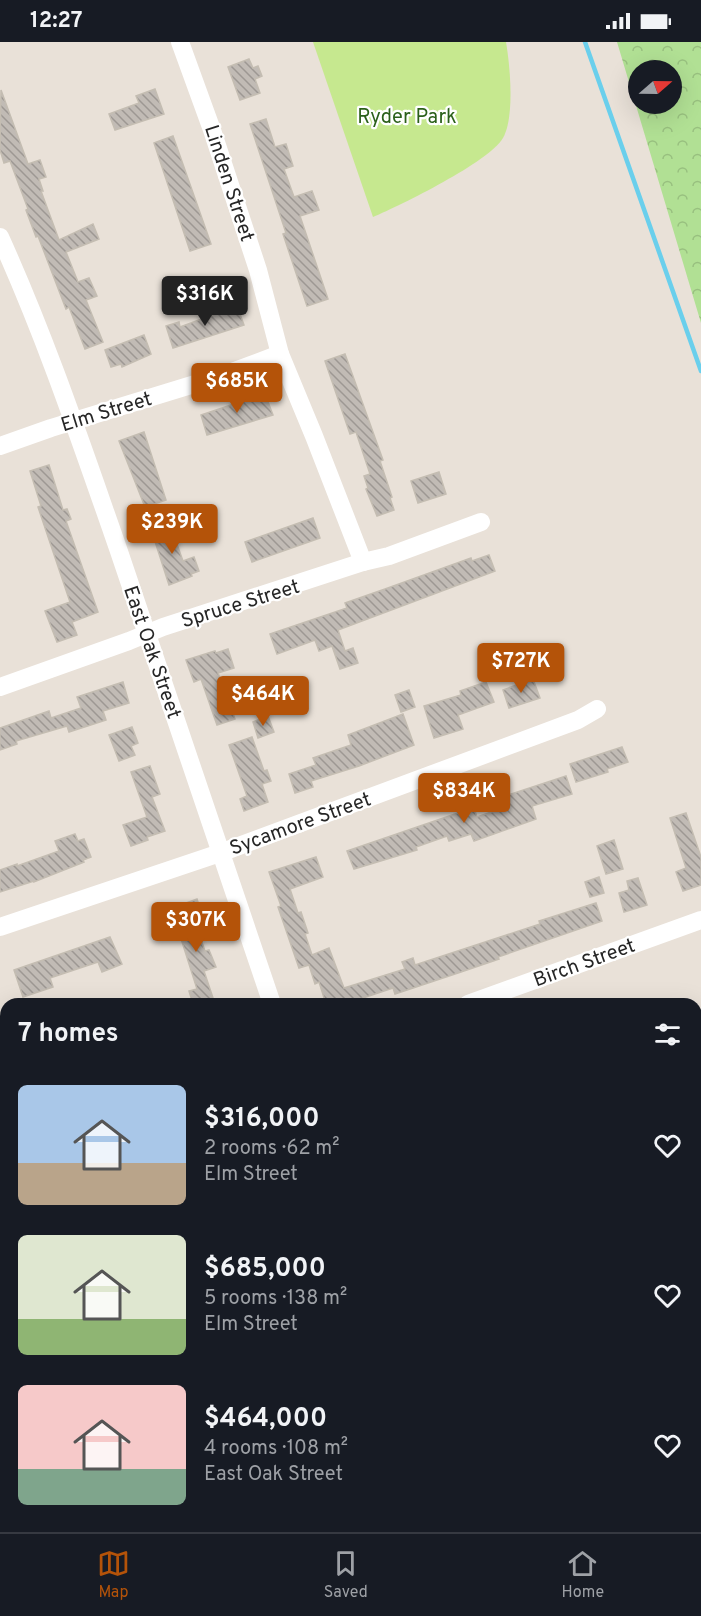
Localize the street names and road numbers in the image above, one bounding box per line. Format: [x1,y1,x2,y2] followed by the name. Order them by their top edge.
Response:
[197,122,259,245] street label: Linden Street
[58,387,155,439] street label: Elm Street
[178,575,303,635] street label: Spruce Street
[116,583,186,723] street label: East Oak Street
[226,787,375,863] street label: Sycamore Street
[530,933,639,994] street label: Birch Street

